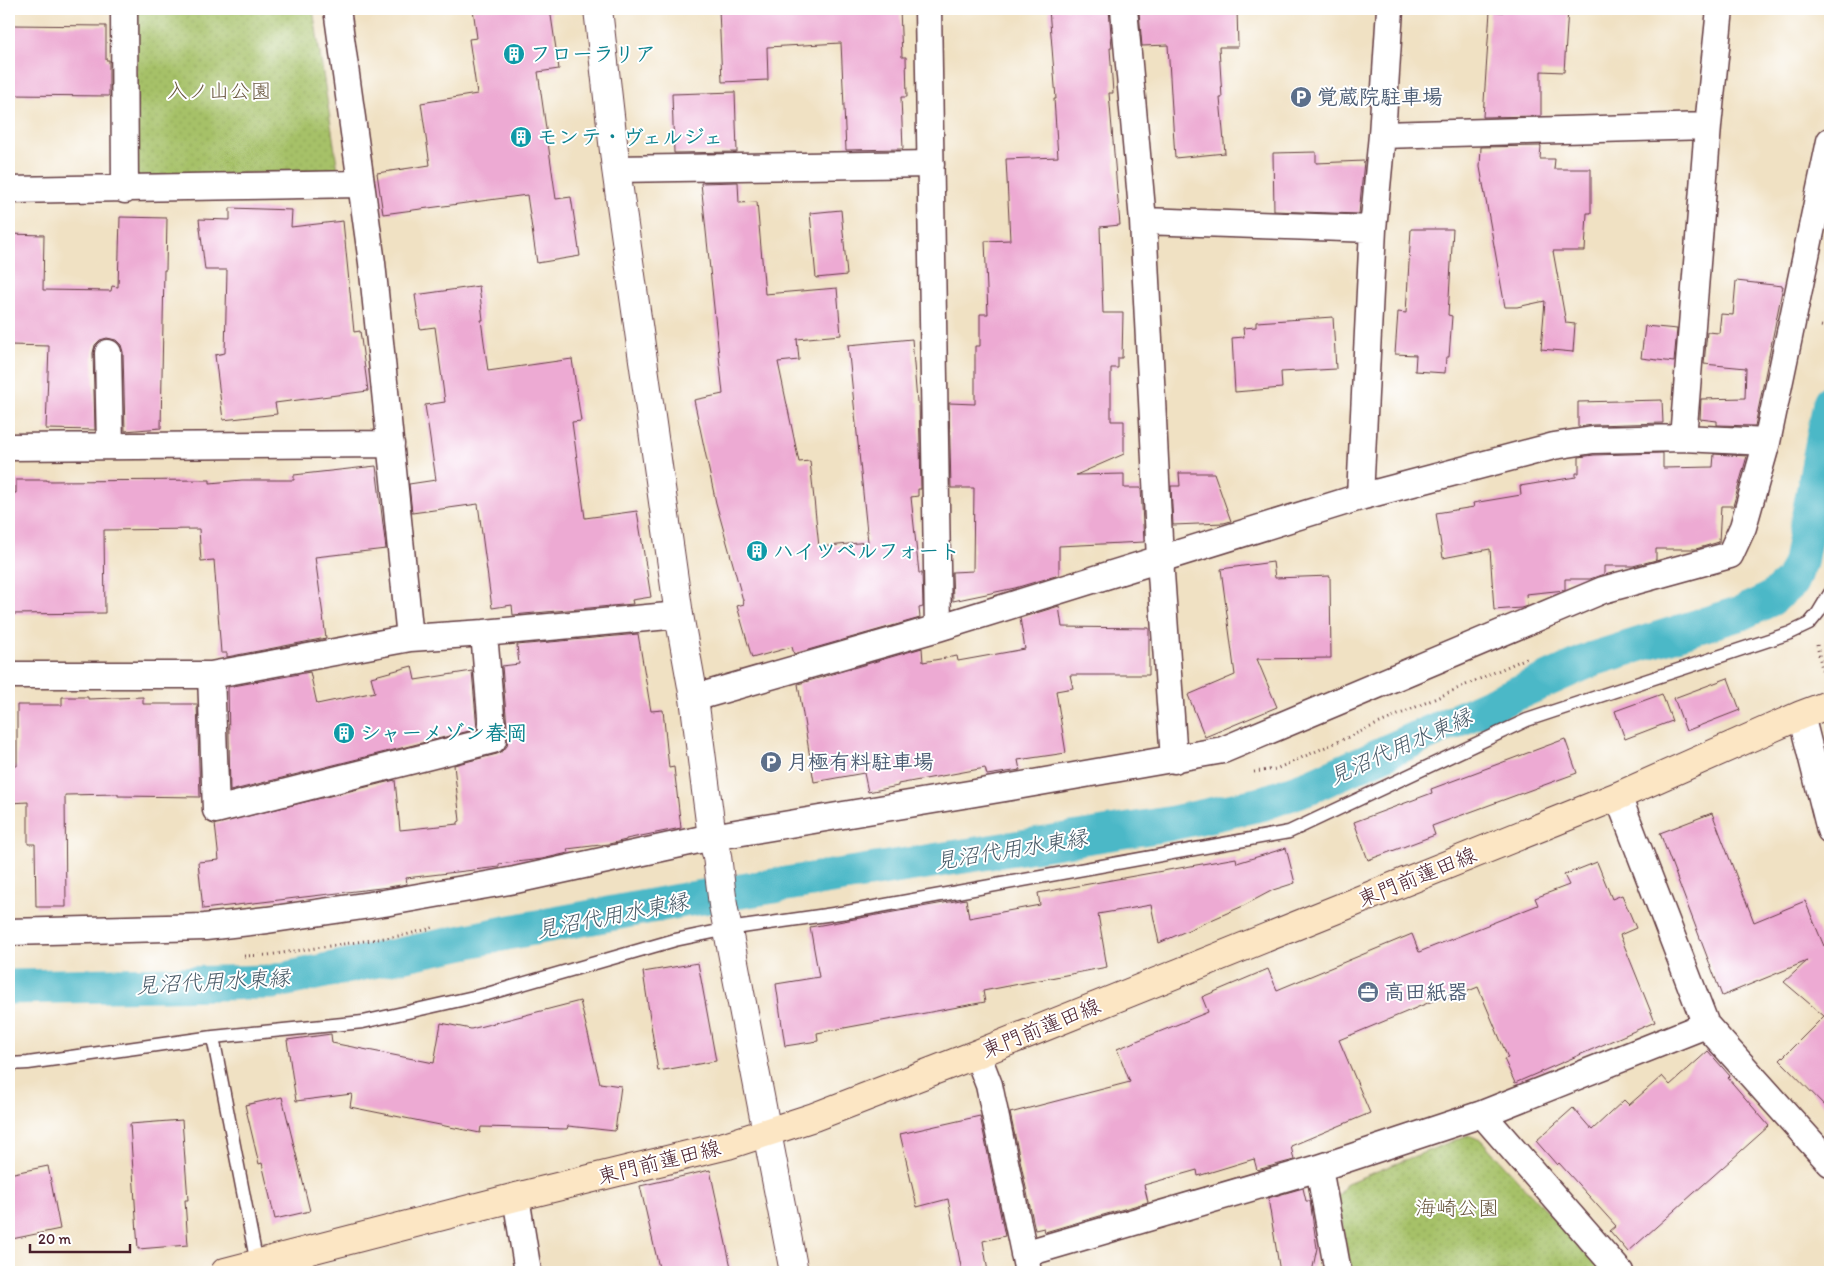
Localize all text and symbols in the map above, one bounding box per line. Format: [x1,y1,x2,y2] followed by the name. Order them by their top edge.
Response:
[530,41,656,66] place label: フローラリア
[502,42,526,66] building icon: フローラリア
[167,78,272,103] park label: 入ノ山公園
[1317,84,1443,109] place label: 覚蔵院駐車場
[1289,85,1313,109] parking icon: 覚蔵院駐車場
[537,124,723,149] place label: モンテ・ヴェルジェ
[509,125,533,149] building icon: モンテ・ヴェルジェ
[773,538,960,563] place label: ハイツベルフォート
[745,539,769,563] building icon: ハイツベルフォート
[1324,702,1478,790] water label: 見沼代用水東縁
[360,720,527,745] place label: シャーメゾン春岡
[332,721,356,745] building icon: シャーメゾン春岡
[787,749,934,774] place label: 月極有料駐車場
[759,750,783,774] parking icon: 月極有料駐車場
[933,824,1091,875] water label: 見沼代用水東縁
[1354,841,1480,912] street label: 東門前蓮田線
[534,887,692,943] water label: 見沼代用水東縁
[135,964,293,999] water label: 見沼代用水東縁
[1384,979,1468,1004] place label: 高田紙器
[1356,980,1380,1004] office icon: 高田紙器
[978,992,1104,1063] street label: 東門前蓮田線
[595,1134,723,1189] street label: 東門前蓮田線
[1415,1195,1499,1220] park label: 海崎公園
[30,1221,130,1253] scale bar
[38,1230,72,1248] text: 20 m

